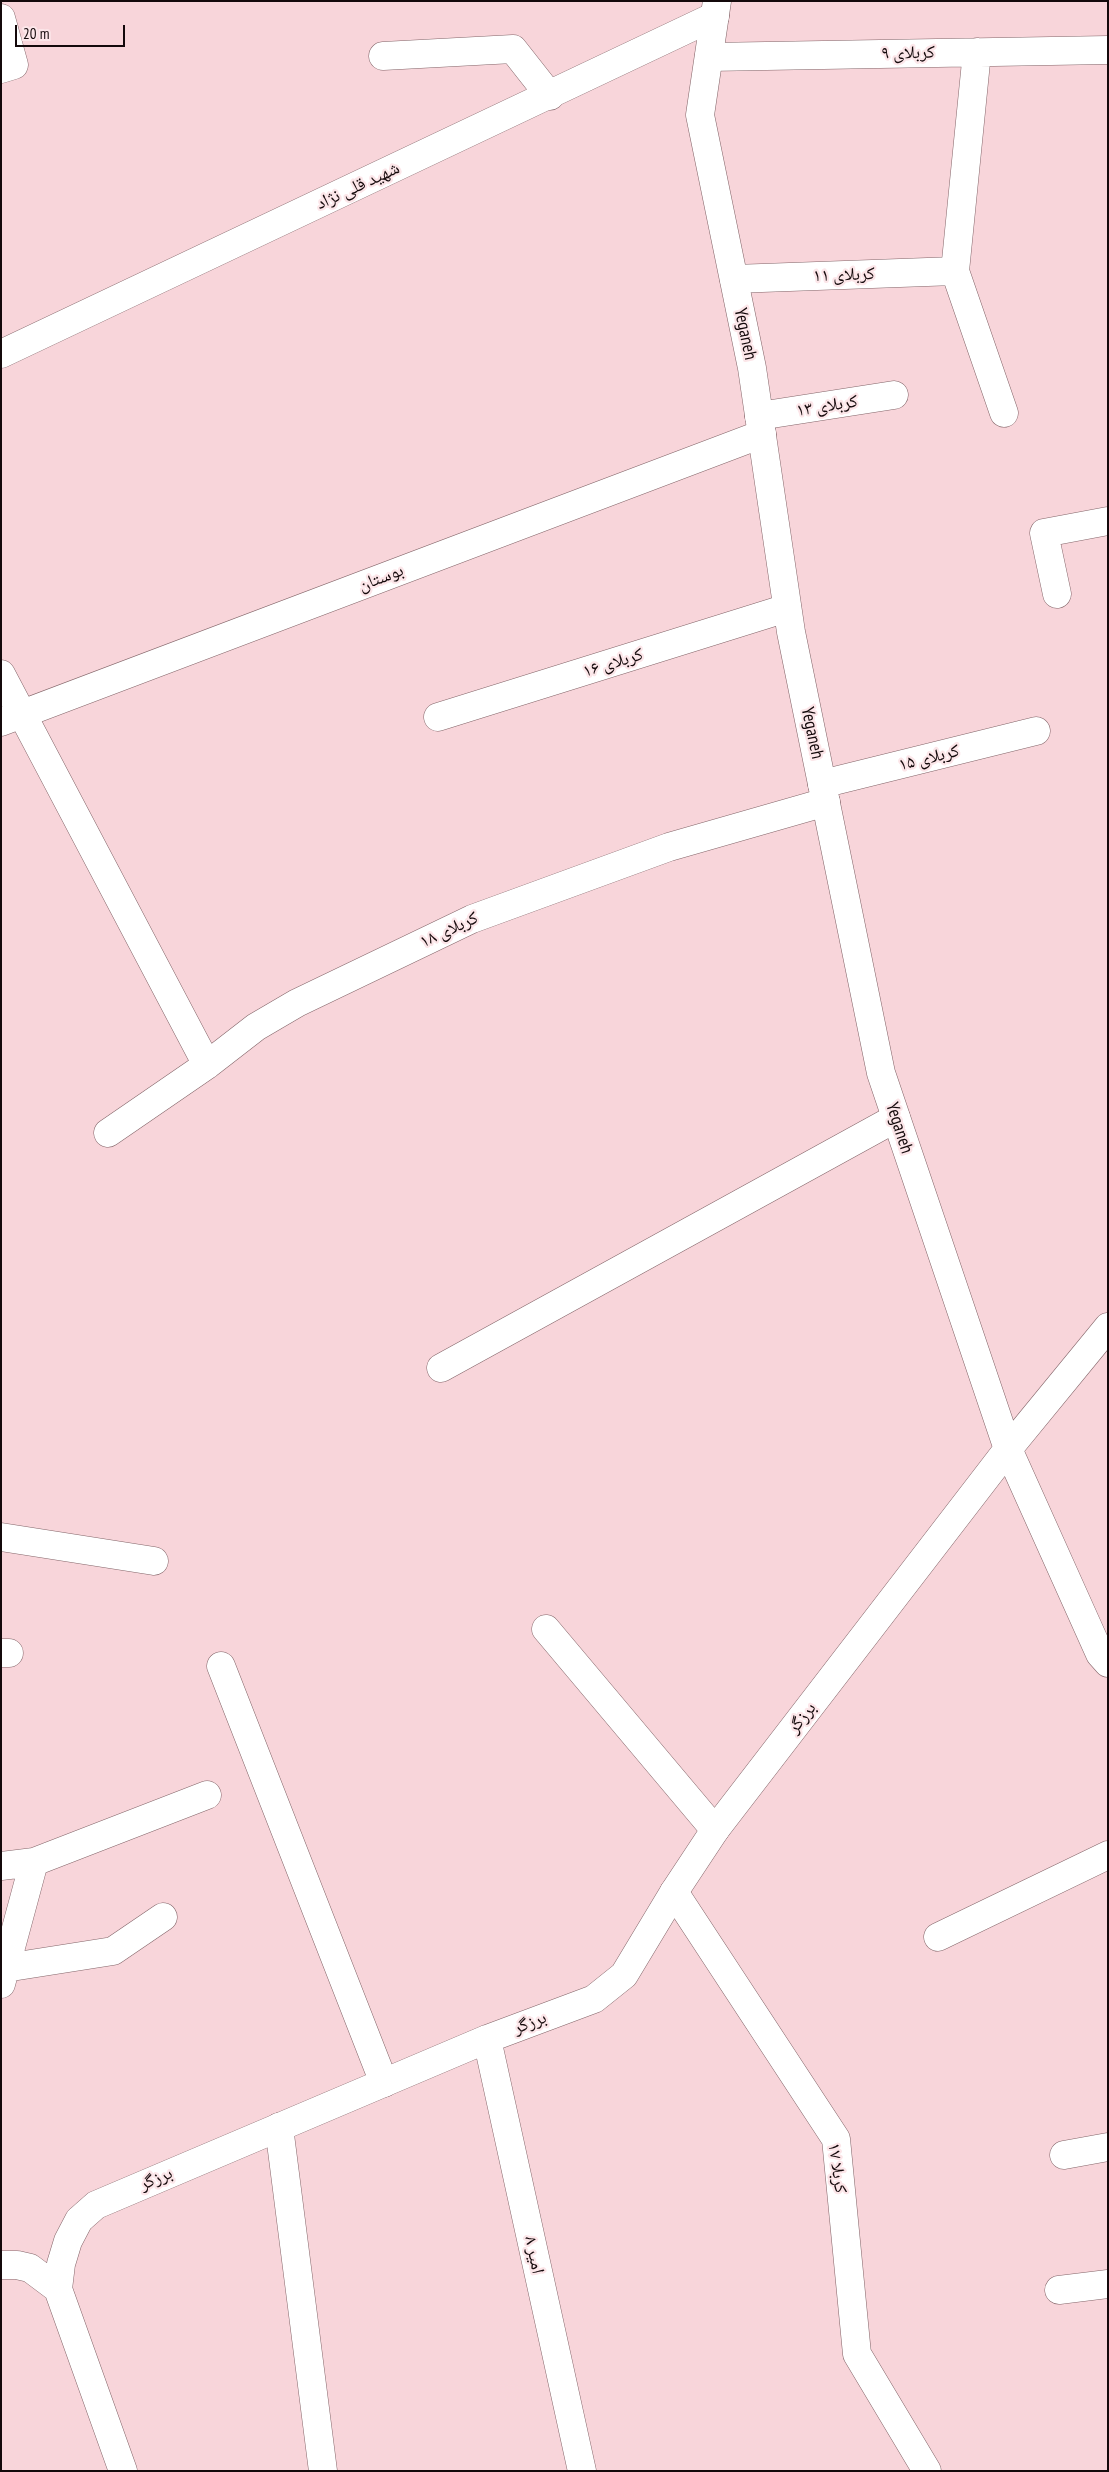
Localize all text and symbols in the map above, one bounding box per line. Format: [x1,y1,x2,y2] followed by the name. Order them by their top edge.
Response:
[18,15,128,47] scale bar
[23,24,49,43] text: 20 m
[881,42,935,64] street label: کربلای ۹
[313,157,403,215] street label: شهید قلی نژاد
[813,263,875,287] street label: کربلای ۱۱
[729,306,761,362] street label: Yeganeh
[795,391,859,421] street label: کربلای ۱۳
[355,560,407,596] street label: بوستان
[580,644,646,682] street label: کربلای ۱۶
[796,705,828,761] street label: Yeganeh
[896,740,962,776] street label: کربلای ۱۵
[416,907,482,953] street label: کربلای ۱۸
[881,1100,917,1156] street label: Yeganeh
[783,1698,821,1738] street label: برزگر
[510,2007,550,2039] street label: برزگر
[823,2141,851,2195] street label: کربلا ۱۷
[136,2162,176,2196] street label: برزگر
[519,2234,549,2276] street label: امیر ۸

